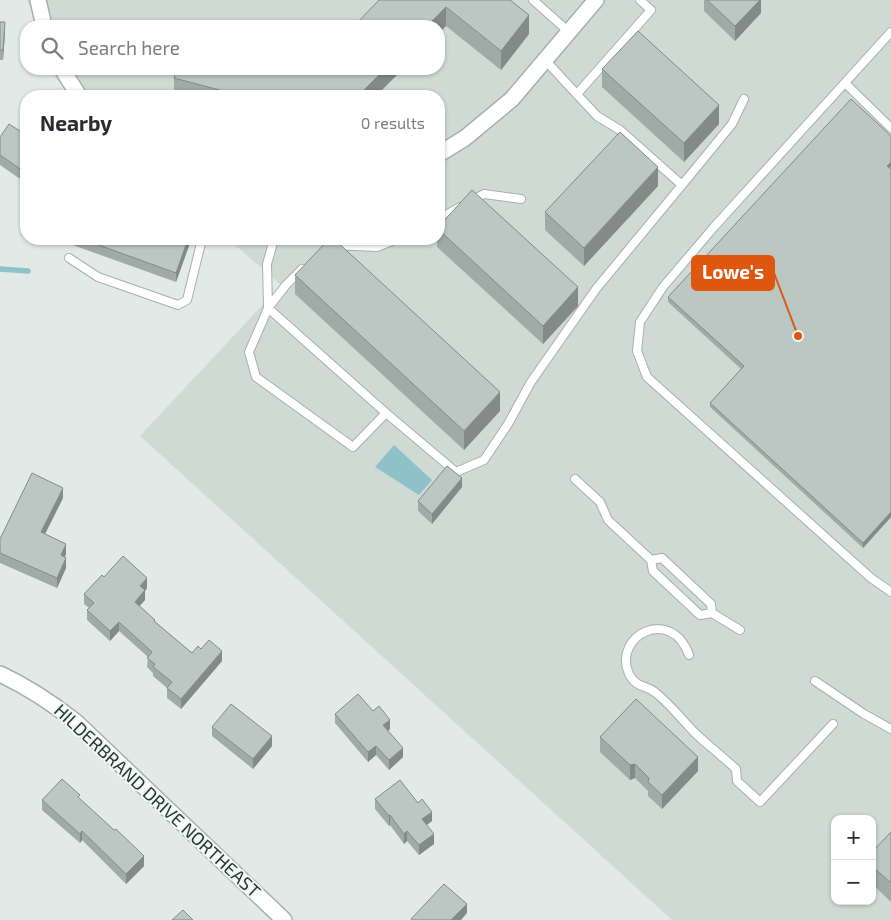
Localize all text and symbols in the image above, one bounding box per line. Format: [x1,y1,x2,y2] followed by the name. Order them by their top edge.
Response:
[20,20,445,75] search box
[38,34,66,62] icon: search
[78,36,180,59] text: Search here
[40,110,112,135] text: Nearby
[361,113,425,132] text: 0 results
[692,256,774,290] callout: Lowe's
[702,260,764,283] text: Lowe's
[50,699,266,902] street label: HILDERBRAND DRIVE NORTHEAST
[831,815,876,905] map controls
[831,815,876,860] button: +
[831,860,876,905] button: −

